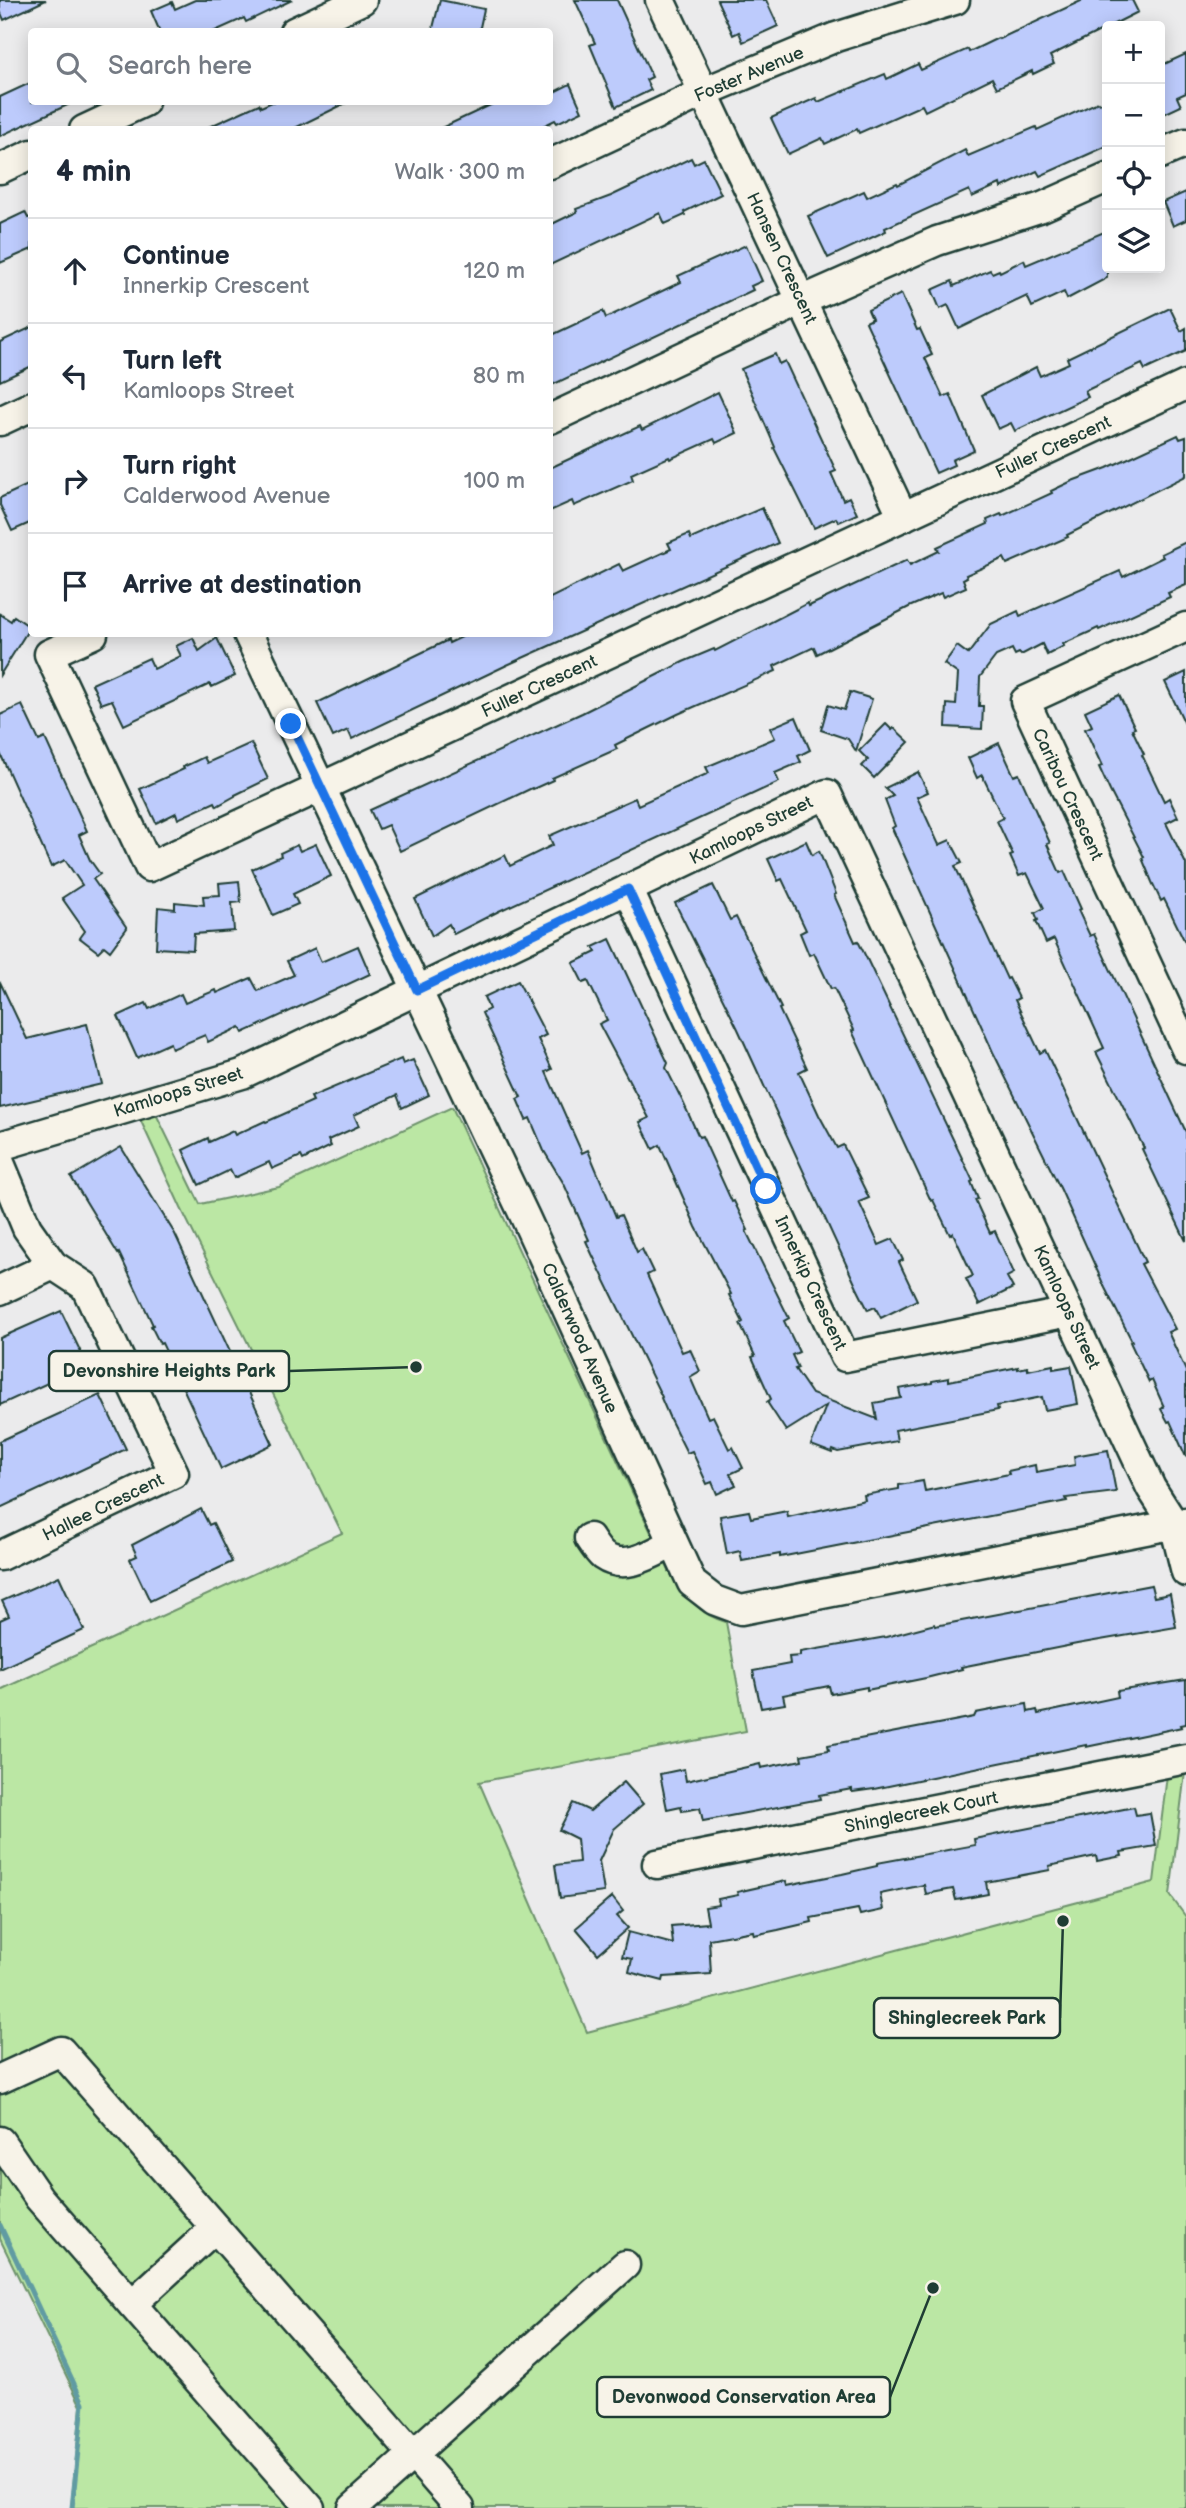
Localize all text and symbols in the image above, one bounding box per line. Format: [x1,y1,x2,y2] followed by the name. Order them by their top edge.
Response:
[1102,21,1165,273] map controls
[1102,21,1165,84] button: +
[28,28,553,105] search box
[691,42,807,107] street label: Foster Avenue
[52,48,90,86] icon: search
[108,51,252,82] text: Search here
[1102,84,1165,147] button: −
[1102,147,1165,210] button: locate
[56,154,131,190] text: 4 min
[394,158,525,186] text: Walk · 300 m
[742,189,821,328] street label: Hansen Crescent
[1102,210,1165,273] button: layers
[123,241,230,272] text: Continue
[56,252,94,290] icon: ahead
[464,257,525,285] text: 120 m
[123,272,309,300] text: Innerkip Crescent
[123,346,222,377] text: Turn left
[56,357,94,395] icon: left
[473,362,525,390] text: 80 m
[123,377,294,405] text: Kamloops Street
[992,411,1115,483] street label: Fuller Crescent
[123,451,236,482] text: Turn right
[56,462,94,500] icon: right
[464,467,525,495] text: 100 m
[123,482,330,510] text: Calderwood Avenue
[56,567,94,605] icon: arrive
[123,570,362,601] text: Arrive at destination
[478,650,601,722] street label: Fuller Crescent
[275,708,306,739] route end
[1028,725,1108,864] street label: Caribou Crescent
[686,791,817,869] street label: Kamloops Street
[111,1063,246,1122] street label: Kamloops Street
[750,1173,781,1204] route start
[770,1213,851,1354] street label: Innerkip Crescent
[1029,1242,1105,1373] street label: Kamloops Street
[537,1260,622,1417] street label: Calderwood Avenue
[49,1351,289,1391] callout: Devonshire Heights Park
[63,1360,275,1383] text: Devonshire Heights Park
[39,1469,168,1546] street label: Hallee Crescent
[843,1787,1000,1838] street label: Shinglecreek Court
[874,1998,1060,2038] callout: Shinglecreek Park
[888,2007,1046,2030] text: Shinglecreek Park
[597,2377,890,2417] callout: Devonwood Conservation Area
[612,2386,876,2409] text: Devonwood Conservation Area

